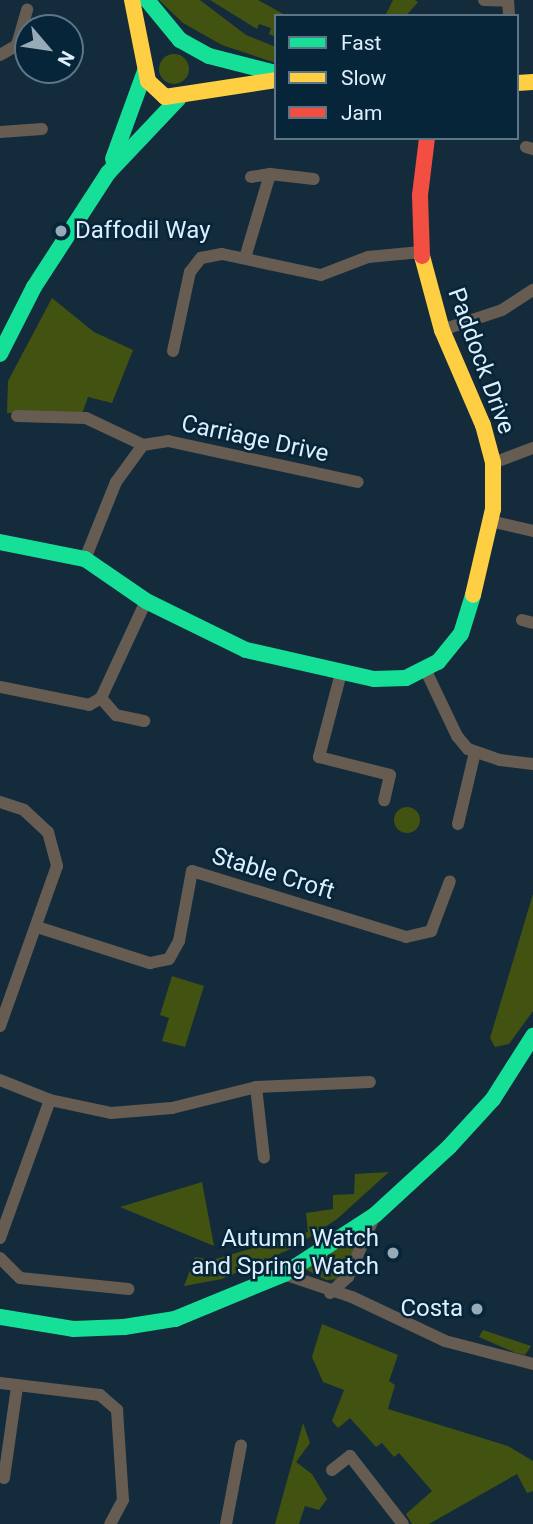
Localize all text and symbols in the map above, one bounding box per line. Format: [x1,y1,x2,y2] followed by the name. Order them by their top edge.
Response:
[14,14,84,84] north arrow
[274,14,519,140] legend
[341,31,381,55] text: Fast
[53,47,79,70] text: N
[341,66,386,90] text: Slow
[341,101,382,125] text: Jam
[75,217,210,245] place label: Daffodil Way
[53,223,69,239] marker: Daffodil Way
[441,284,521,438] street label: Paddock Drive
[179,409,331,469] street label: Carriage Drive
[208,842,338,906] street label: Stable Croft
[191,1225,379,1281] place label: Autumn Watch and Spring Watch
[385,1245,401,1261] marker: Autumn Watch and Spring Watch
[400,1295,463,1323] place label: Costa
[469,1301,485,1317] marker: Costa

